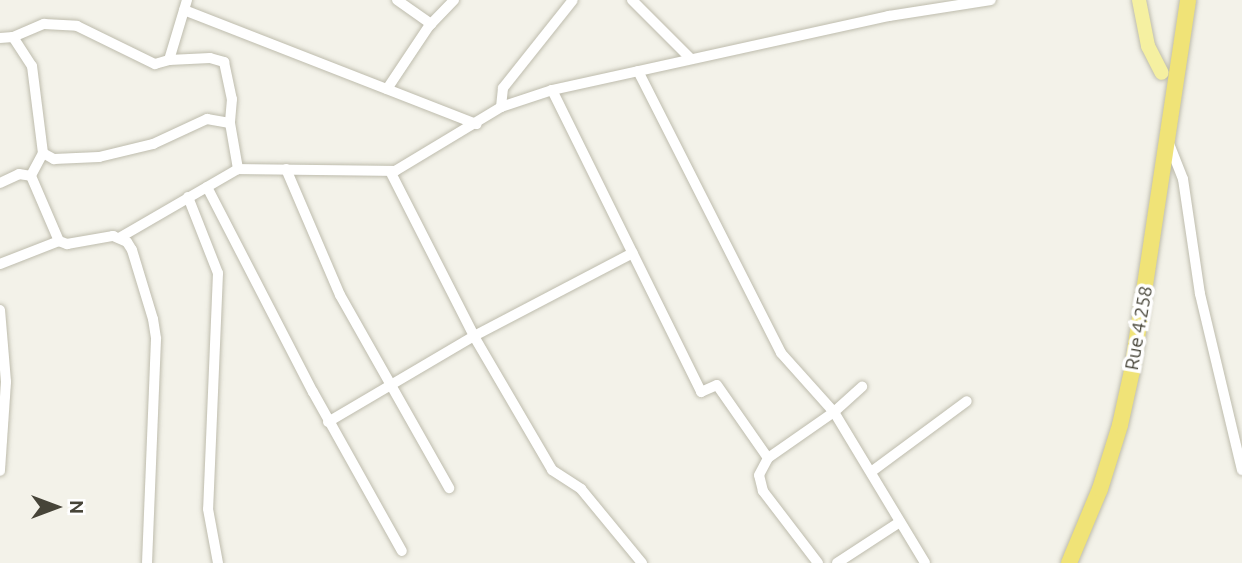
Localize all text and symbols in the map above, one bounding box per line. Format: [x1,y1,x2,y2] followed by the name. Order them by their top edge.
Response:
[1120,284,1158,372] street label: Rue 4.258
[21,472,91,542] north arrow
[66,500,88,514] text: N

